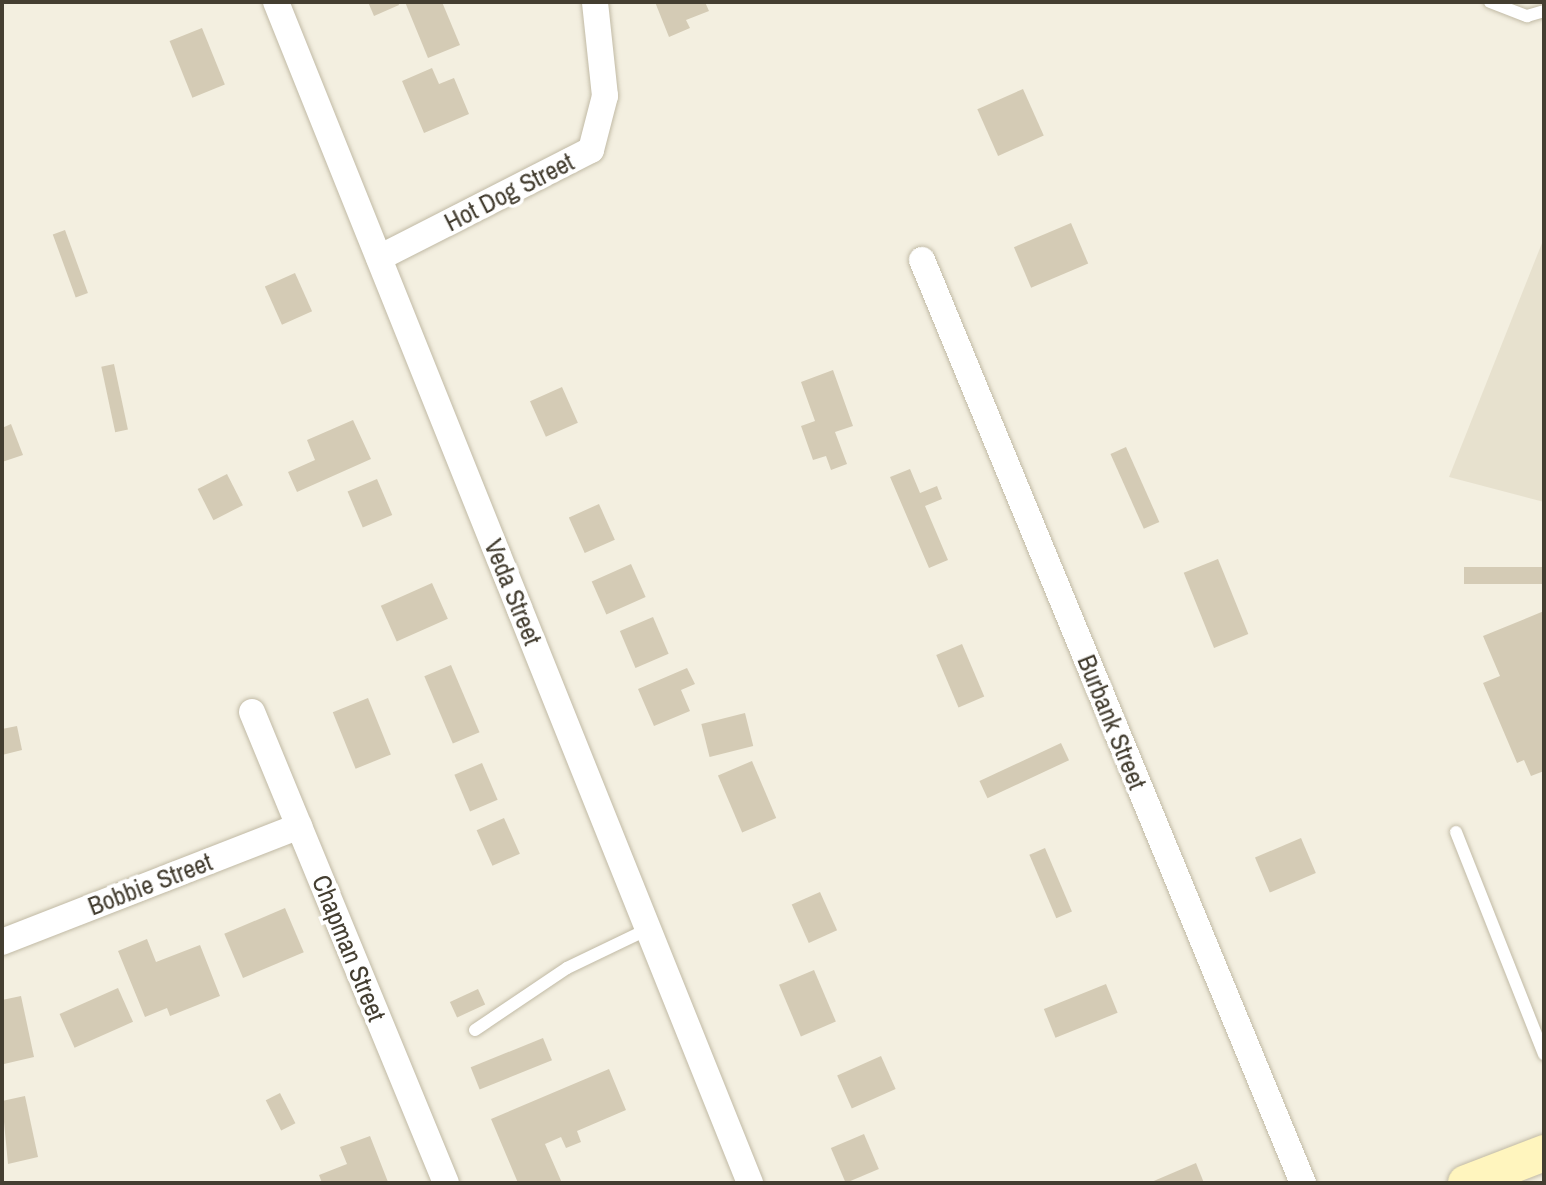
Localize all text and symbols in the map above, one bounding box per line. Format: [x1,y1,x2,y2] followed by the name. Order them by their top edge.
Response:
[439,146,579,238] street label: Hot Dog Street
[478,534,548,650] street label: Veda Street
[1071,650,1153,794] street label: Burbank Street
[84,846,216,922] street label: Bobbie Street
[305,870,393,1026] street label: Chapman Street

